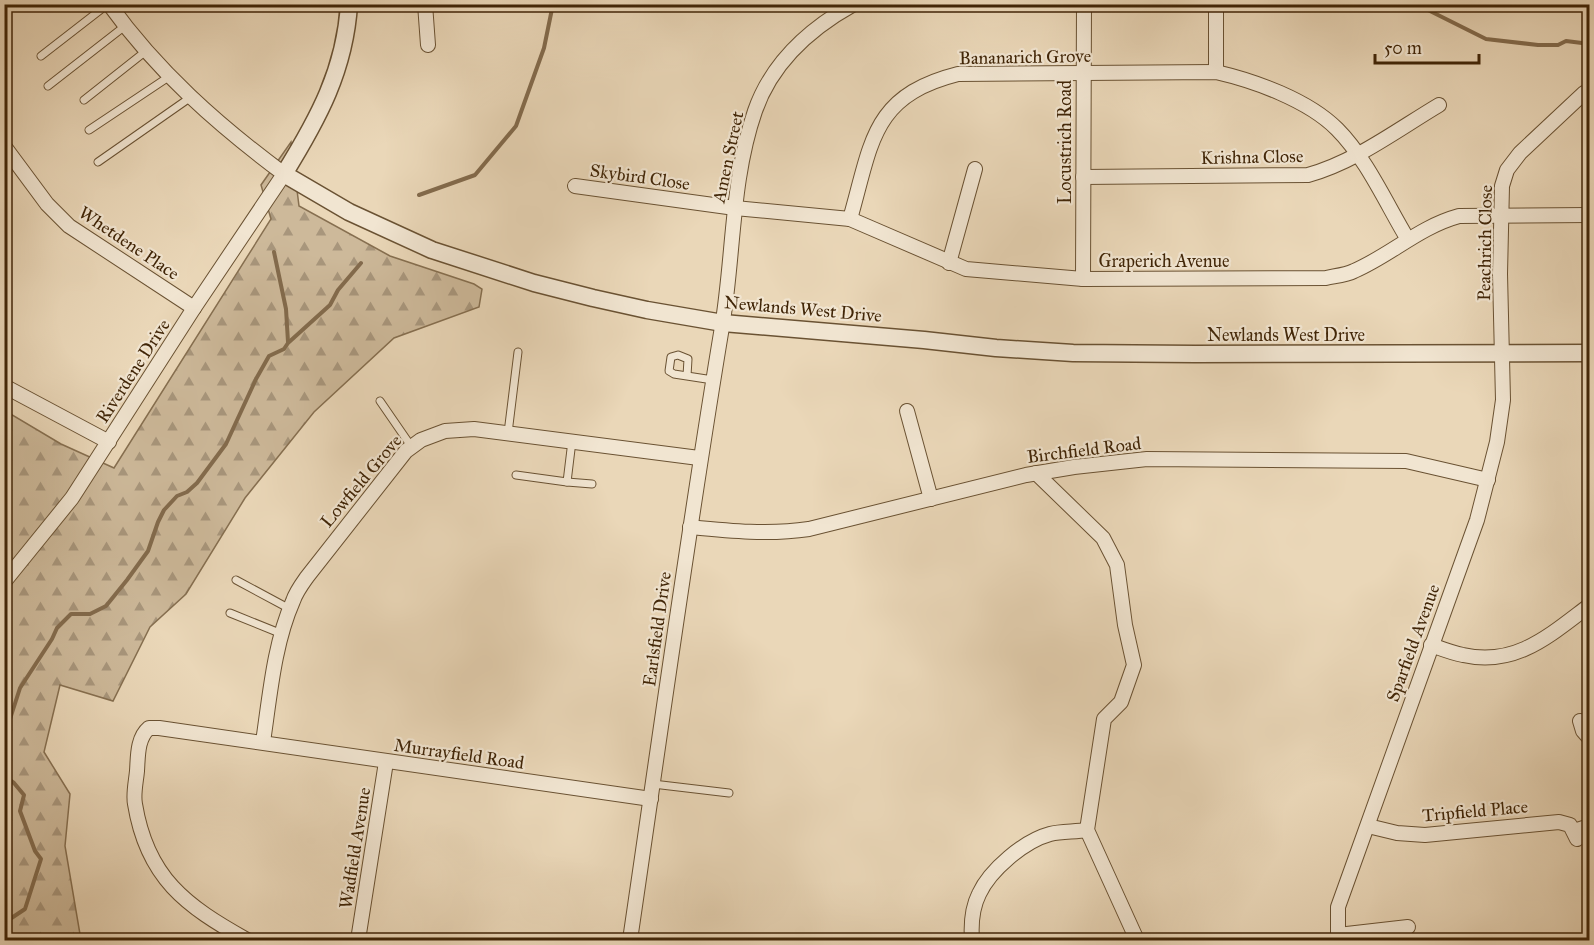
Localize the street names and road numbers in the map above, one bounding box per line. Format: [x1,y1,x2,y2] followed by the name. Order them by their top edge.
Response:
[959,45,1091,69] street label: Bananarich Grove
[1054,80,1076,204] street label: Locustrich Road
[707,109,749,206] street label: Amen Street
[1201,145,1303,169] street label: Krishna Close
[589,159,691,195] street label: Skybird Close
[1473,185,1497,301] street label: Peachrich Close
[75,201,183,285] street label: Whetdene Place
[1098,250,1230,272] street label: Graperich Avenue
[723,291,883,327] street label: Newlands West Drive
[91,315,175,427] street label: Riverdene Drive
[1207,324,1365,346] street label: Newlands West Drive
[316,430,406,532] street label: Lowfield Grove
[1026,432,1142,468] street label: Birchfield Road
[638,570,676,688] street label: Earlsfield Drive
[1382,581,1444,705] street label: Sparfield Avenue
[392,734,526,774] street label: Murrayfield Road
[335,786,375,910] street label: Wadfield Avenue
[1421,795,1529,827] street label: Tripfield Place

